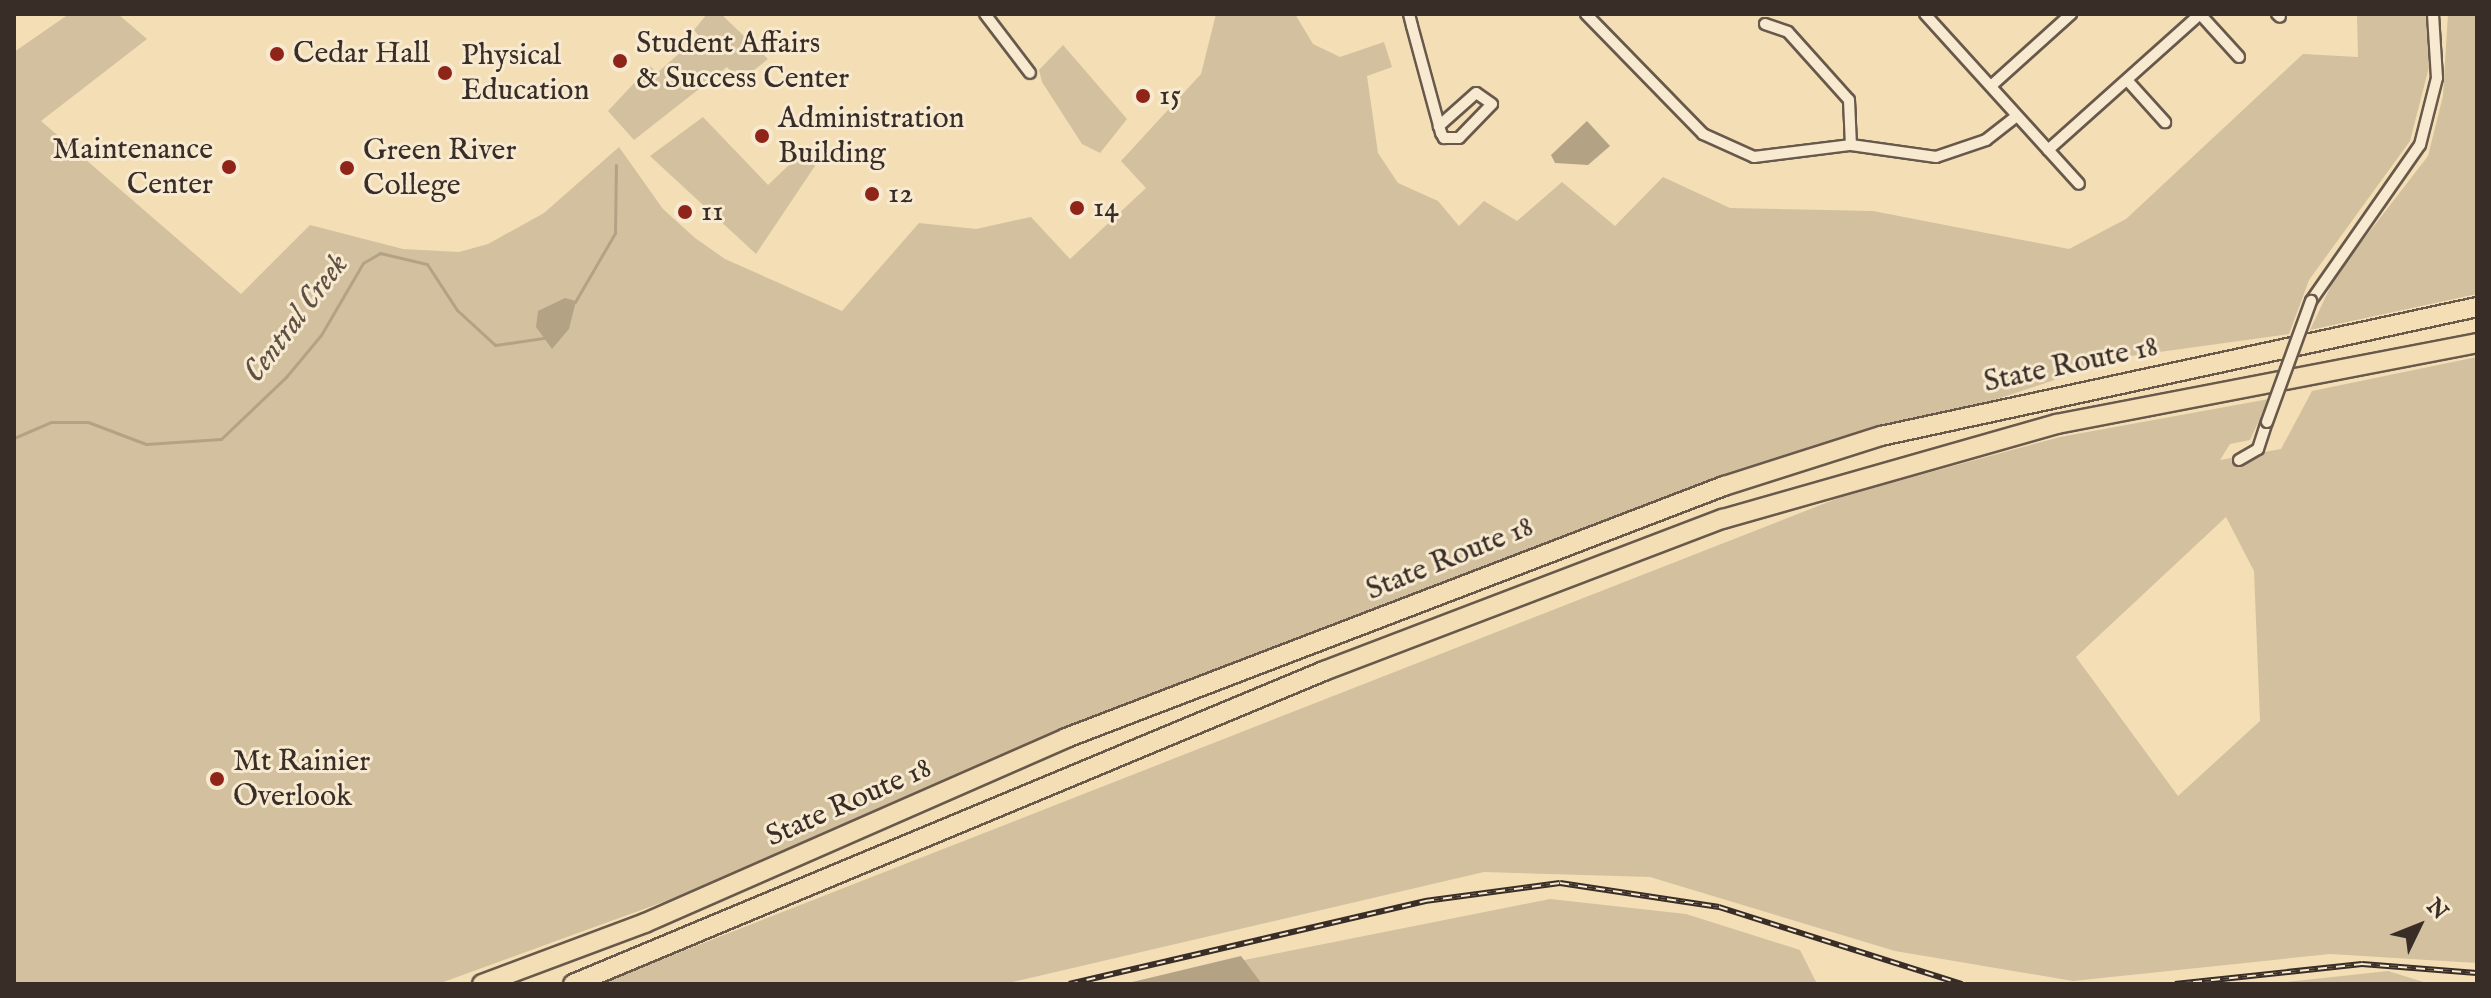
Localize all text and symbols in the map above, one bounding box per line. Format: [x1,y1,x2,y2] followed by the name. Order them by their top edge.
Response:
[636,26,849,96] place label: Student Affairs & Success Center
[293,36,430,72] place label: Cedar Hall
[461,38,589,108] place label: Physical Education
[268,45,286,63] marker: Cedar Hall
[611,52,629,70] marker: Student Affairs & Success Center
[436,64,454,82] marker: Physical Education
[1159,78,1181,114] place label: 15
[1134,87,1152,105] marker: 15
[778,101,965,172] place label: Administration Building
[753,127,771,145] marker: Administration Building
[52,132,213,202] place label: Maintenance Center
[363,133,516,204] place label: Green River College
[220,158,238,176] marker: Maintenance Center
[338,159,356,177] marker: Green River College
[888,176,913,212] place label: 12
[863,185,881,203] marker: 12
[1093,190,1119,226] place label: 14
[701,194,723,230] place label: 11
[1068,199,1086,217] marker: 14
[676,203,694,221] marker: 11
[236,247,358,391] water label: Central Creek
[1981,329,2161,401] street label: State Route 18
[1361,509,1539,609] street label: State Route 18
[233,744,370,814] place label: Mt Rainier Overlook
[761,751,937,855] street label: State Route 18
[208,770,226,788] marker: Mt Rainier Overlook
[2379,886,2459,966] north arrow
[2420,893,2453,926] text: N

